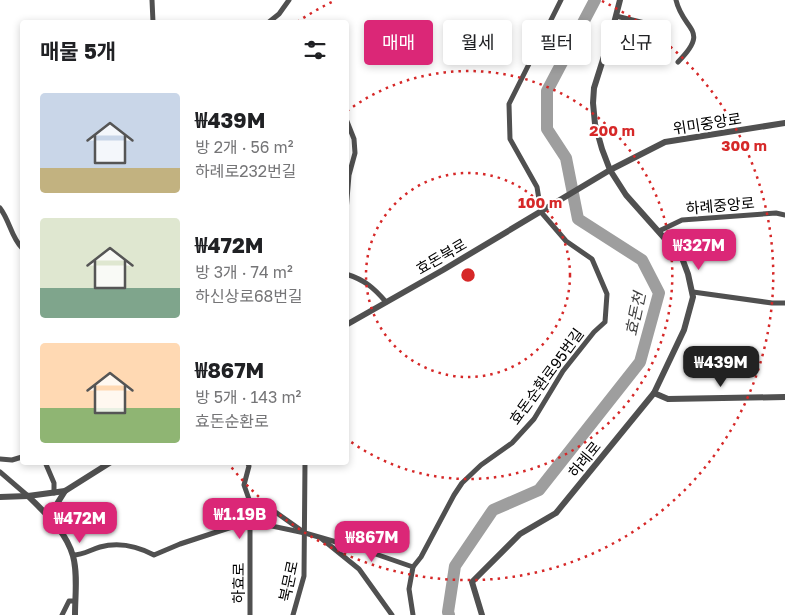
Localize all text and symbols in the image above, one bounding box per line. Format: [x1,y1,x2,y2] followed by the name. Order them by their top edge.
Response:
[364,20,433,65] chip: 매매
[443,20,512,65] chip: 월세
[522,20,591,65] chip: 필터
[601,20,671,65] chip: 신규
[301,36,329,64] icon: filters
[40,38,116,64] text: 매물 5개
[195,107,265,133] text: ₩439M
[672,109,742,137] street label: 위미중앙로
[80,113,140,173] icon: home
[589,121,635,139] text: 200 m
[721,136,767,154] text: 300 m
[195,137,293,157] text: 방 2개 · 56 m²
[195,161,297,181] text: 하례로232번길
[518,193,562,211] text: 100 m
[685,193,755,217] street label: 하례중앙로
[664,228,734,271] pin: ₩327M
[195,232,263,258] text: ₩472M
[413,234,469,278] street label: 효돈북로
[673,235,725,255] text: ₩327M
[80,238,140,298] icon: home
[195,262,293,282] text: 방 3개 · 74 m²
[459,266,477,284] centre of rings
[195,286,303,306] text: 하신상로68번길
[621,288,650,338] water label: 효돈천
[505,324,587,428] street label: 효돈순환로95번길
[686,346,756,388] pin: ₩439M
[694,352,748,372] text: ₩439M
[195,357,264,383] text: ₩867M
[80,363,140,423] icon: home
[195,387,301,407] text: 방 5개 · 143 m²
[195,411,269,431] text: 효돈순환로
[564,437,604,481] street label: 하례로
[199,498,281,540] pin: ₩1.19B
[45,502,115,544] pin: ₩472M
[214,504,266,524] text: ₩1.19B
[54,508,106,528] text: ₩472M
[337,520,407,563] pin: ₩867M
[346,527,398,547] text: ₩867M
[275,559,301,603] street label: 북문로
[229,562,247,604] street label: 하효로

